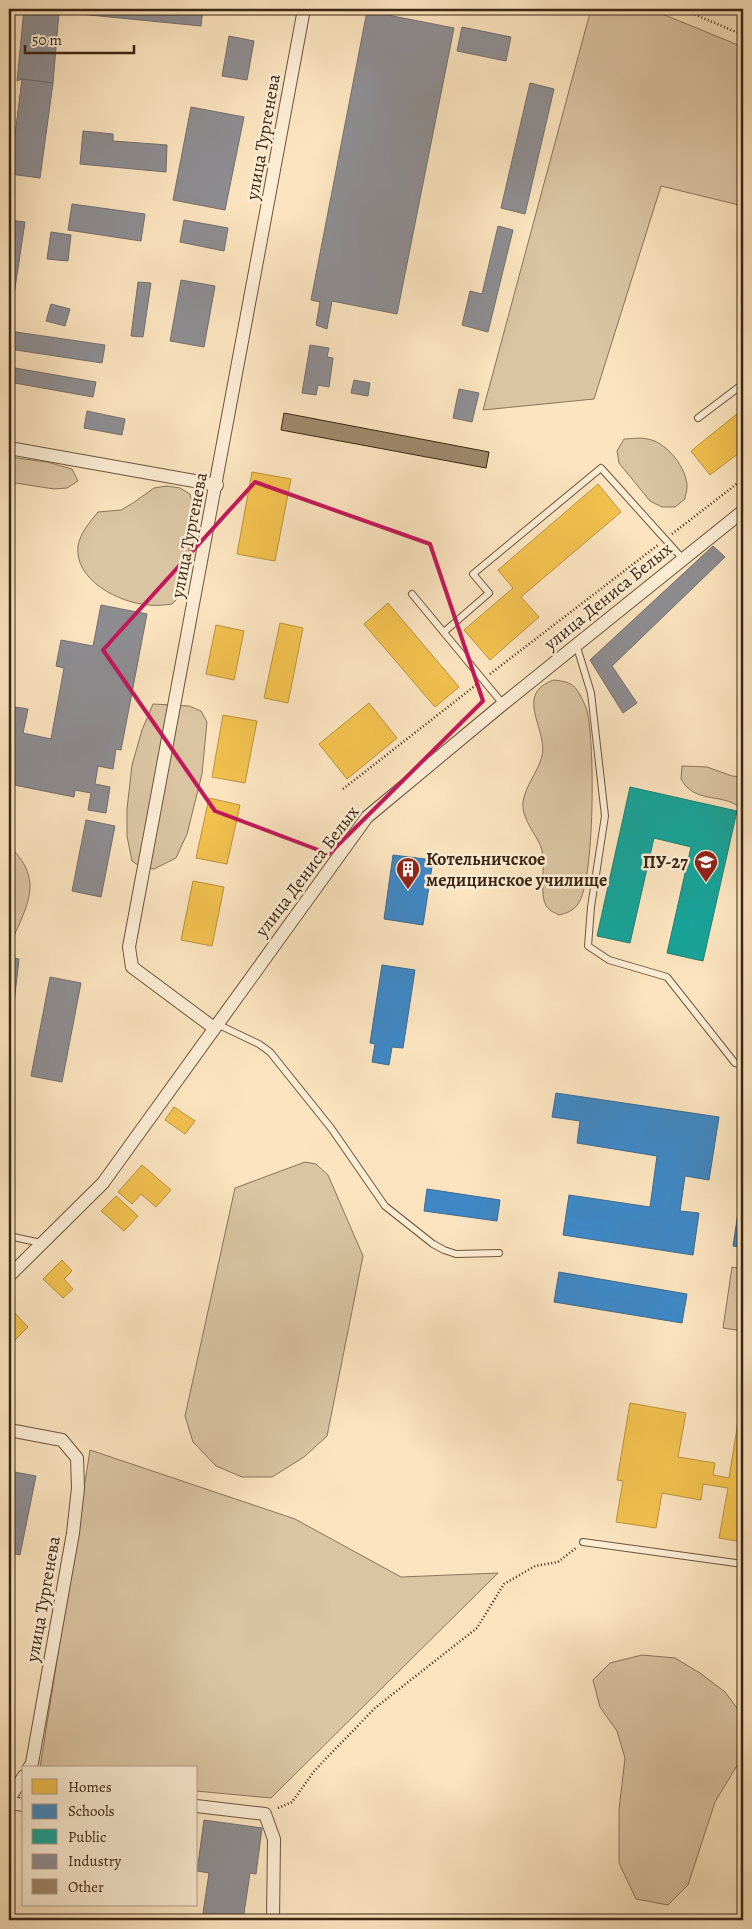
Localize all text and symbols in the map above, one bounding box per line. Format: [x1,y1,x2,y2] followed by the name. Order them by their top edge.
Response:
[25,22,134,54] scale bar
[32,30,62,50] text: 50 m
[240,72,286,203] street label: улица Тургенева
[165,470,213,601] street label: улица Тургенева
[538,537,677,656] street label: улица Дениса Белых
[249,800,364,942] street label: улица Дениса Белых
[426,847,607,892] place label: Котельничское медицинское училище
[693,849,719,883] school or university icon: ПУ-27
[643,850,688,874] place label: ПУ-27
[395,856,421,890] building icon: Котельничское медицинское училище
[20,1534,66,1665] street label: улица Тургенева
[22,1766,198,1906] legend
[68,1777,112,1797] text: Homes
[68,1801,115,1821] text: Schools
[68,1827,106,1847] text: Public
[68,1851,122,1871] text: Industry
[68,1877,104,1897] text: Other

